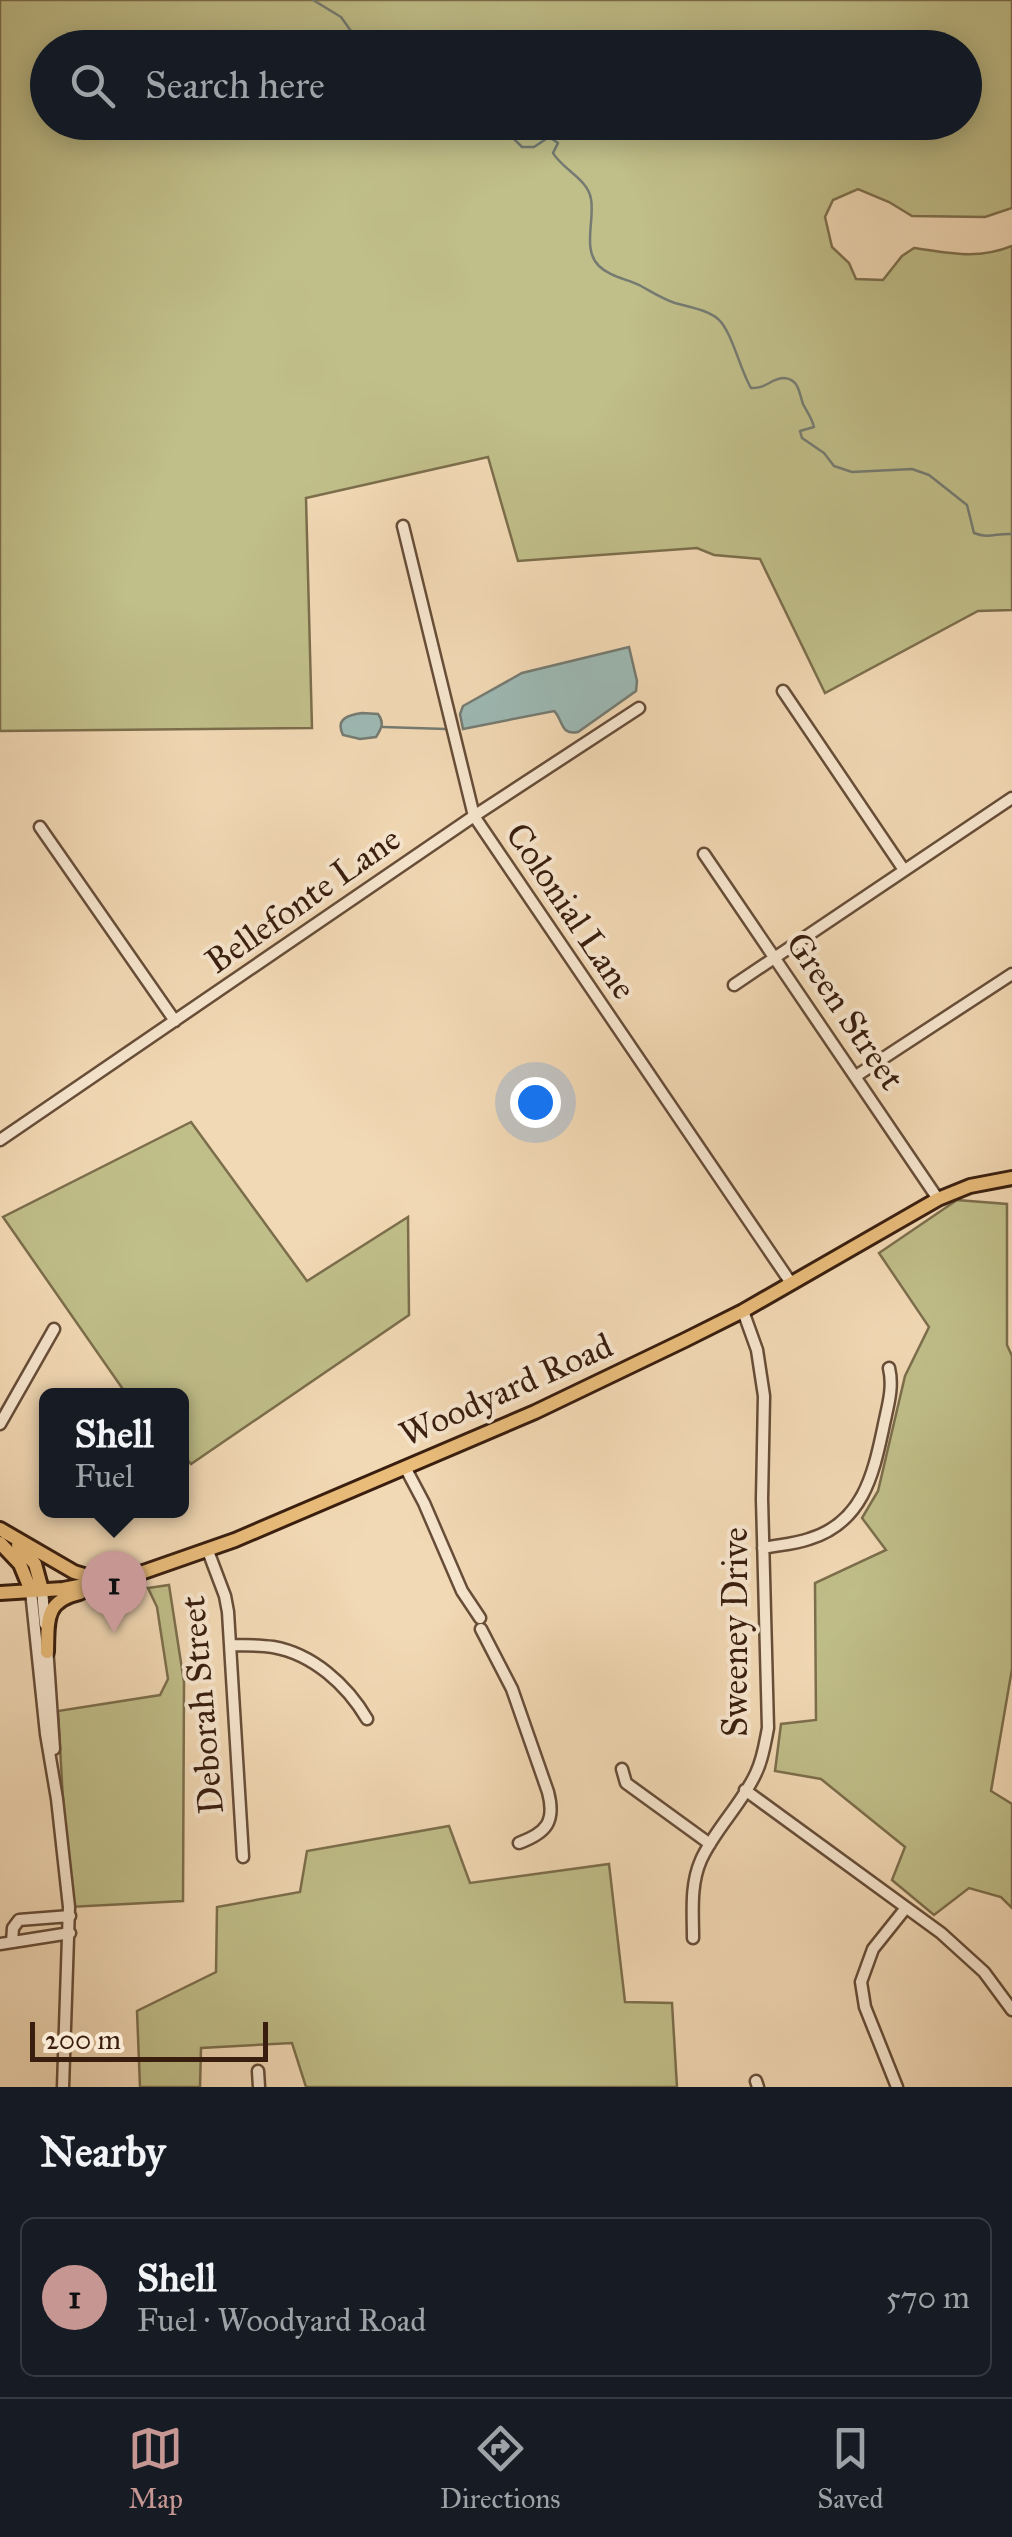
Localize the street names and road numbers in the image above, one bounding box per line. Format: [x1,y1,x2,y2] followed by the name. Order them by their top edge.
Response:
[496,815,646,1007] street label: Colonial Lane
[197,817,409,983] street label: Bellefonte Lane
[777,924,913,1098] street label: Green Street
[393,1324,620,1456] street label: Woodyard Road
[714,1527,757,1737] street label: Sweeney Drive
[171,1594,233,1816] street label: Deborah Street

